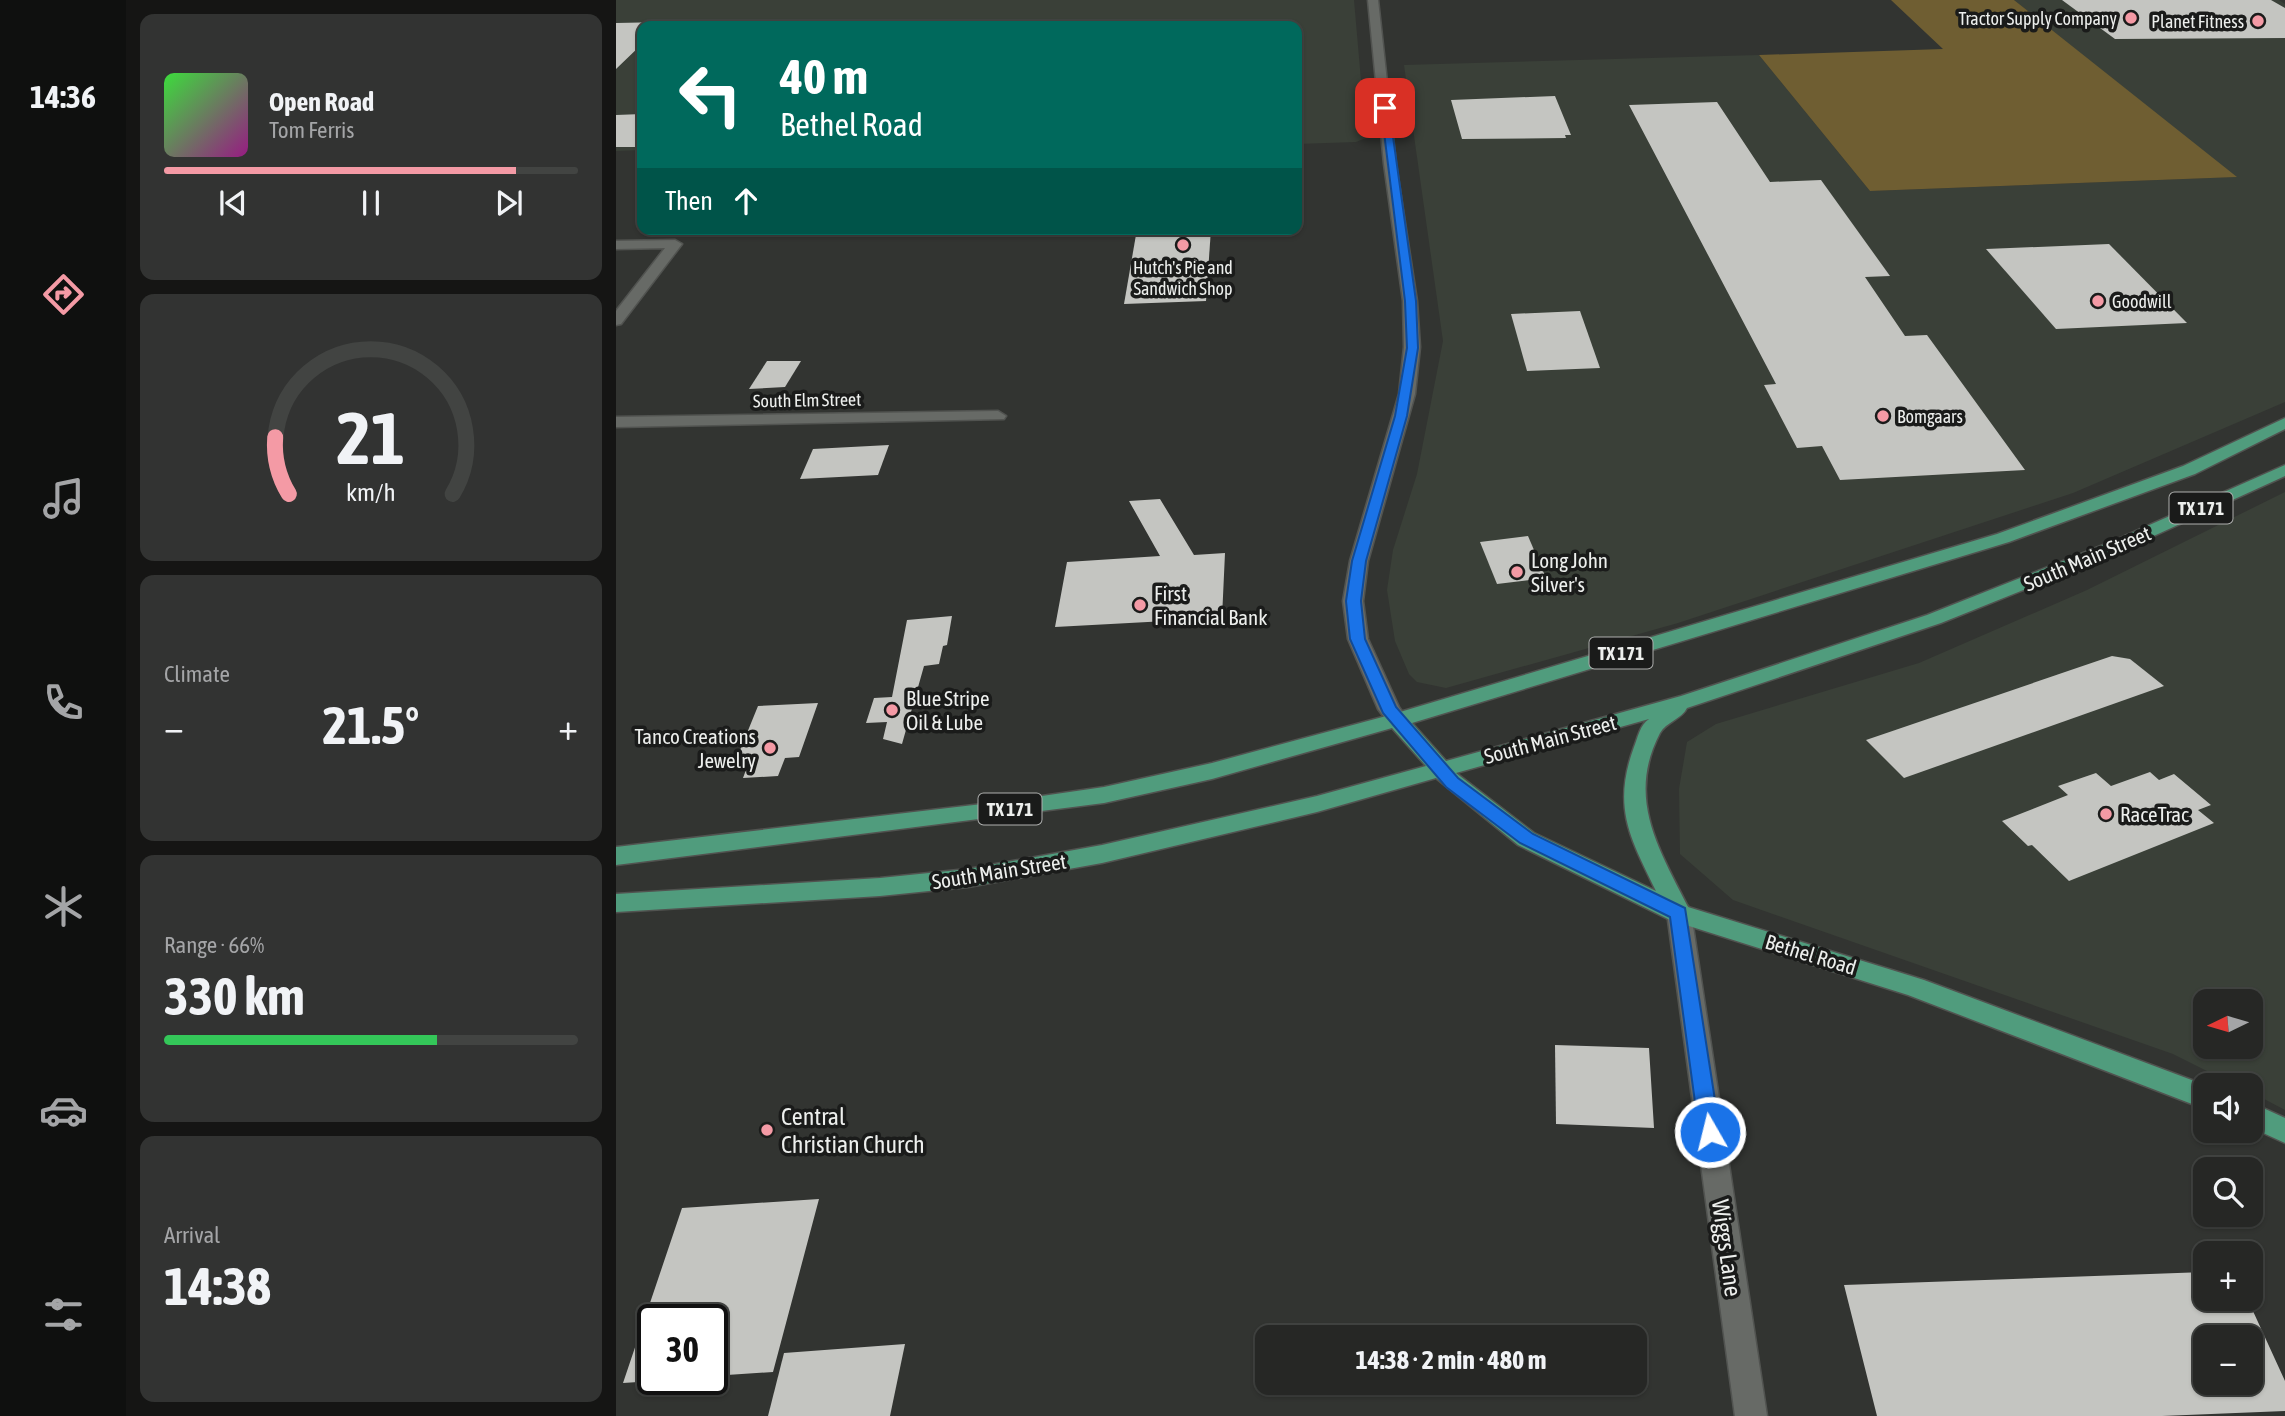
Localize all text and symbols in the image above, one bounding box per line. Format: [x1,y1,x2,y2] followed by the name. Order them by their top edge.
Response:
[1959,8,2117,29] place label: Tractor Supply Company
[2123,10,2139,26] marker: Tractor Supply Company
[2151,11,2244,32] place label: Planet Fitness
[2250,13,2266,29] marker: Planet Fitness
[780,48,868,104] text: 40 m
[665,49,756,140] icon: left
[30,78,96,115] text: 14:36
[1355,78,1415,138] pin
[269,87,374,117] text: Open Road
[1366,89,1404,127] icon: arrive
[780,106,923,143] text: Bethel Road
[269,117,354,143] text: Tom Ferris
[727,182,765,220] icon: ahead
[214,184,252,222] icon: previous
[352,184,390,222] icon: pause
[490,184,528,222] icon: next
[665,186,713,216] text: Then
[1175,237,1191,253] marker: Hutch's Pie and Sandwich Shop
[1133,257,1233,299] place label: Hutch's Pie and Sandwich Shop
[39,270,88,319] icon: directions
[2112,291,2172,312] place label: Goodwill
[2090,293,2106,309] marker: Goodwill
[753,389,861,411] street label: South Elm Street
[337,396,405,479] text: 21
[1897,406,1963,427] place label: Bomgaars
[1875,408,1891,424] marker: Bomgaars
[39,474,88,523] icon: music
[346,477,396,505] text: km/h
[2170,492,2232,524] road number: TX 171
[2020,520,2154,596] street label: South Main Street
[1531,548,1608,596] place label: Long John Silver's
[1509,564,1525,580] marker: Long John Silver's
[1154,581,1267,629] place label: First Financial Bank
[1132,597,1148,613] marker: First Financial Bank
[1590,638,1652,668] road number: TX 171
[164,661,230,687] text: Climate
[39,678,88,727] icon: phone
[906,686,989,734] place label: Blue Stripe Oil & Lube
[323,695,419,755] text: 21.5°
[884,702,900,718] marker: Blue Stripe Oil & Lube
[164,705,184,748] text: −
[558,705,578,748] text: +
[1481,710,1619,768] street label: South Main Street
[634,724,756,772] place label: Tanco Creations Jewelry
[762,740,778,756] marker: Tanco Creations Jewelry
[978,794,1042,824] road number: TX 171
[2120,802,2189,826] place label: RaceTrac
[2098,806,2114,822] marker: RaceTrac
[930,849,1068,893] street label: South Main Street
[39,882,88,931] icon: climate
[1763,929,1859,979] street label: Bethel Road
[164,932,264,958] text: Range · 66%
[164,966,305,1026] text: 330 km
[2193,989,2263,1059] north arrow
[2193,989,2263,1395] map controls
[2193,1073,2263,1143] button: sound
[39,1086,88,1135] icon: car
[1673,1095,1747,1169] position arrow
[781,1103,925,1158] place label: Central Christian Church
[759,1122,775,1138] marker: Central Christian Church
[2193,1157,2263,1227] button: search
[1707,1198,1747,1298] street label: Wiggs Lane
[164,1222,220,1248] text: Arrival
[2193,1241,2263,1311] button: +
[164,1256,271,1316] text: 14:38
[39,1290,88,1339] icon: filters
[637,1304,728,1395] speed limit sign: 30
[2193,1325,2263,1395] button: −
[1356,1345,1546,1375] text: 14:38 · 2 min · 480 m

